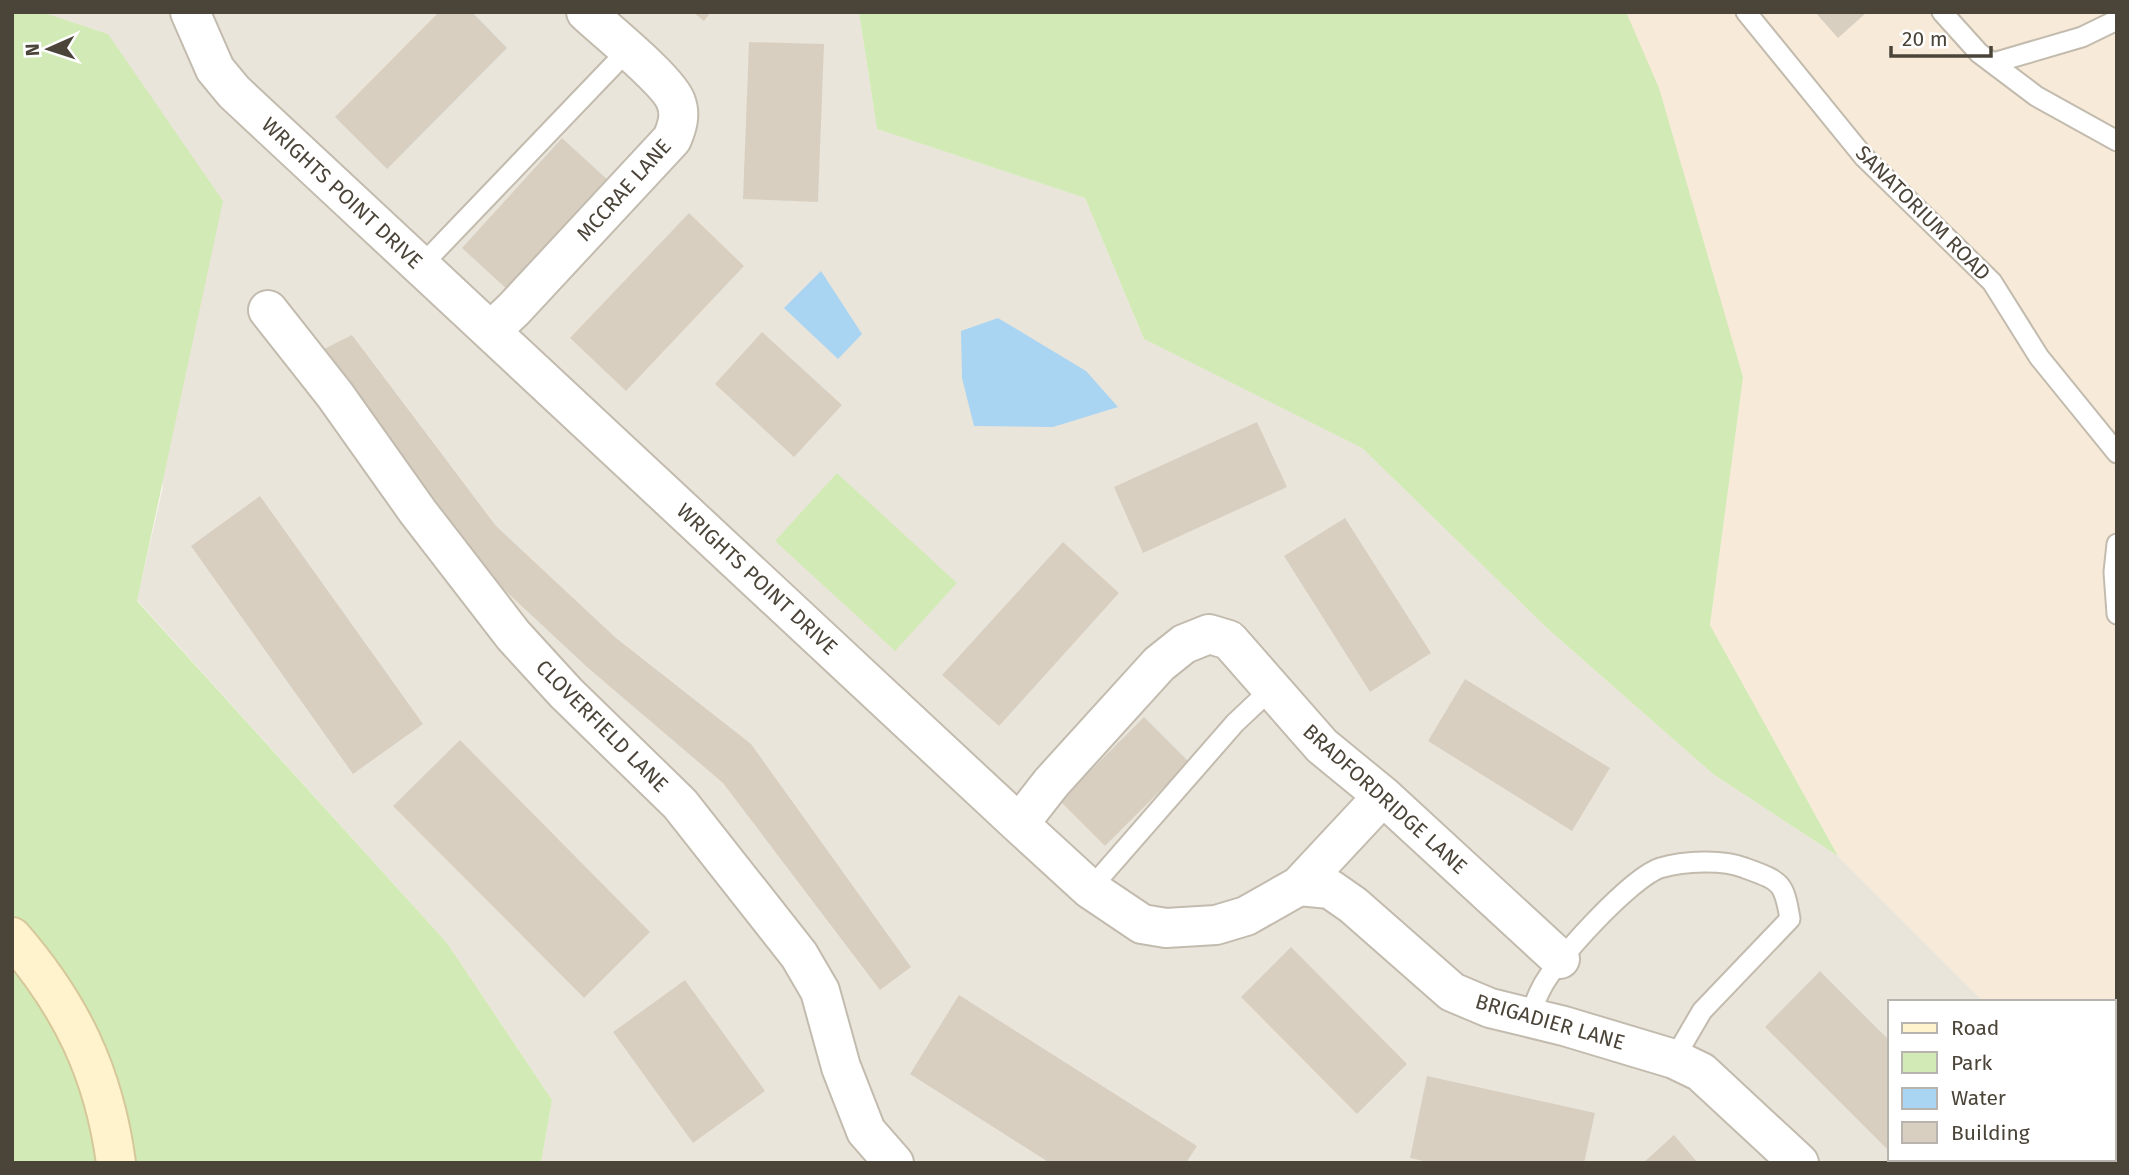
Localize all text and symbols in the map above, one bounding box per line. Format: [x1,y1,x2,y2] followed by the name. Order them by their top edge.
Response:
[14,14,84,84] north arrow
[1891,14,1991,58] scale bar
[1902,26,1948,52] text: 20 m
[21,43,44,57] text: N
[256,112,428,274] street label: WRIGHTS POINT DRIVE
[571,133,677,247] street label: MCCRAE LANE
[1850,140,1996,286] street label: SANATORIUM ROAD
[671,498,843,660] street label: WRIGHTS POINT DRIVE
[530,654,674,798] street label: CLOVERFIELD LANE
[1297,718,1473,880] street label: BRADFORDRIDGE LANE
[1472,988,1628,1056] street label: BRIGADIER LANE
[1888,1000,2115,1161] legend
[1951,1015,1999,1041] text: Road
[1951,1050,1993,1076] text: Park
[1951,1085,2006,1111] text: Water
[1951,1120,2030,1146] text: Building

